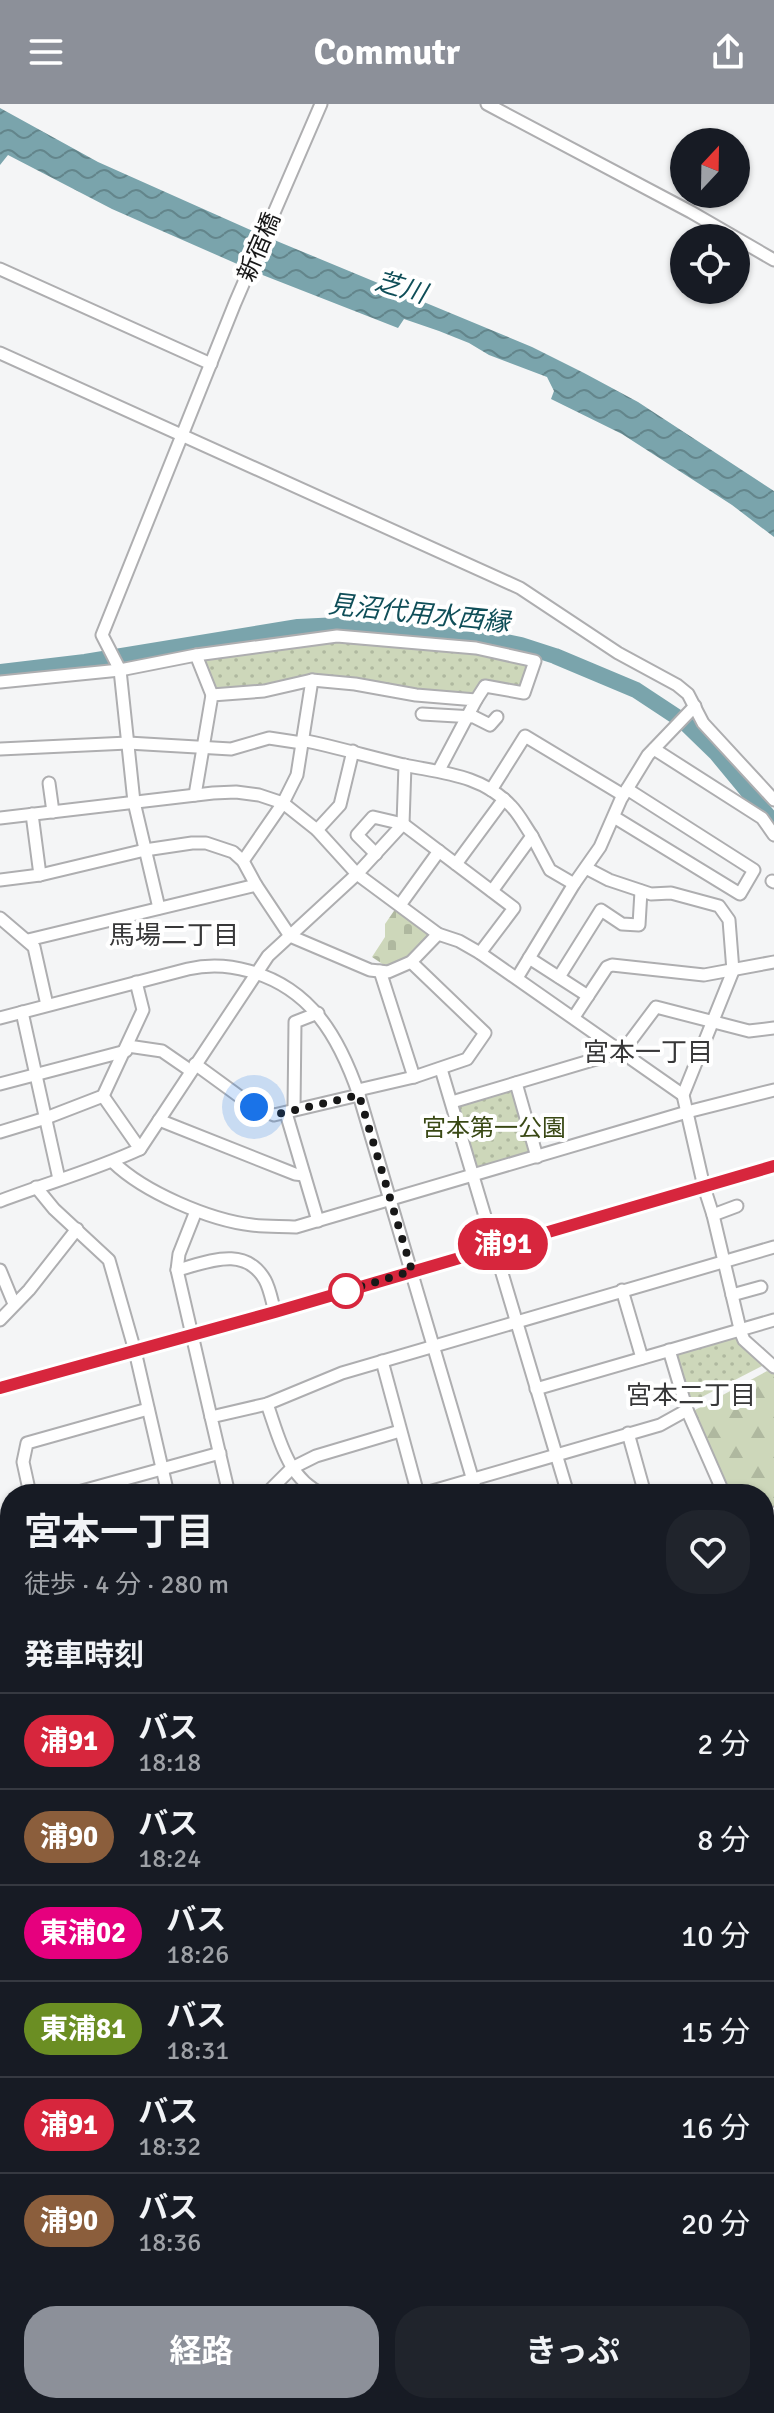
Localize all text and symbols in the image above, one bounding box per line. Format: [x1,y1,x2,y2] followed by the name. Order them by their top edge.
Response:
[24,30,68,74] icon: menu
[314,30,460,75] text: Commutr
[706,30,750,74] icon: share
[670,128,750,208] north arrow
[670,128,750,304] map controls
[231,208,287,286] street label: 新宿橋
[670,224,750,304] button: locate
[371,265,433,311] water label: 芝川
[327,589,514,640] water label: 見沼代用水西縁
[109,920,239,952] district label: 馬場二丁目
[583,1037,713,1069] district label: 宮本一丁目
[234,1087,274,1127] your location
[422,1113,566,1143] park label: 宮本第一公園
[457,1218,549,1270] line badge: 浦91
[474,1227,532,1261] text: 浦91
[329,1274,363,1308] unlabelled marker
[626,1380,756,1412] district label: 宮本二丁目
[24,1509,214,1556] text: 宮本一丁目
[666,1510,750,1594] button: heart
[24,1569,229,1601] text: 徒歩 · 4 分 · 280 m
[24,1637,144,1674] text: 発車時刻
[138,1710,198,1747] text: バス
[40,1724,98,1758] text: 浦91
[697,1726,750,1763] text: 2 分
[138,1747,201,1779] text: 18:18
[138,1806,198,1843] text: バス
[40,1820,98,1854] text: 浦90
[697,1822,750,1859] text: 8 分
[138,1843,201,1875] text: 18:24
[166,1902,226,1939] text: バス
[40,1916,126,1950] text: 東浦02
[681,1918,750,1955] text: 10 分
[166,1939,229,1971] text: 18:26
[166,1998,226,2035] text: バス
[40,2012,126,2046] text: 東浦81
[681,2014,750,2051] text: 15 分
[166,2035,229,2067] text: 18:31
[138,2094,198,2131] text: バス
[40,2108,98,2142] text: 浦91
[681,2110,750,2147] text: 16 分
[138,2131,201,2163] text: 18:32
[138,2190,198,2227] text: バス
[40,2204,98,2238] text: 浦90
[681,2206,750,2243] text: 20 分
[138,2227,201,2259] text: 18:36
[24,2306,379,2398] button: 経路
[395,2306,750,2398] button: きっぷ

